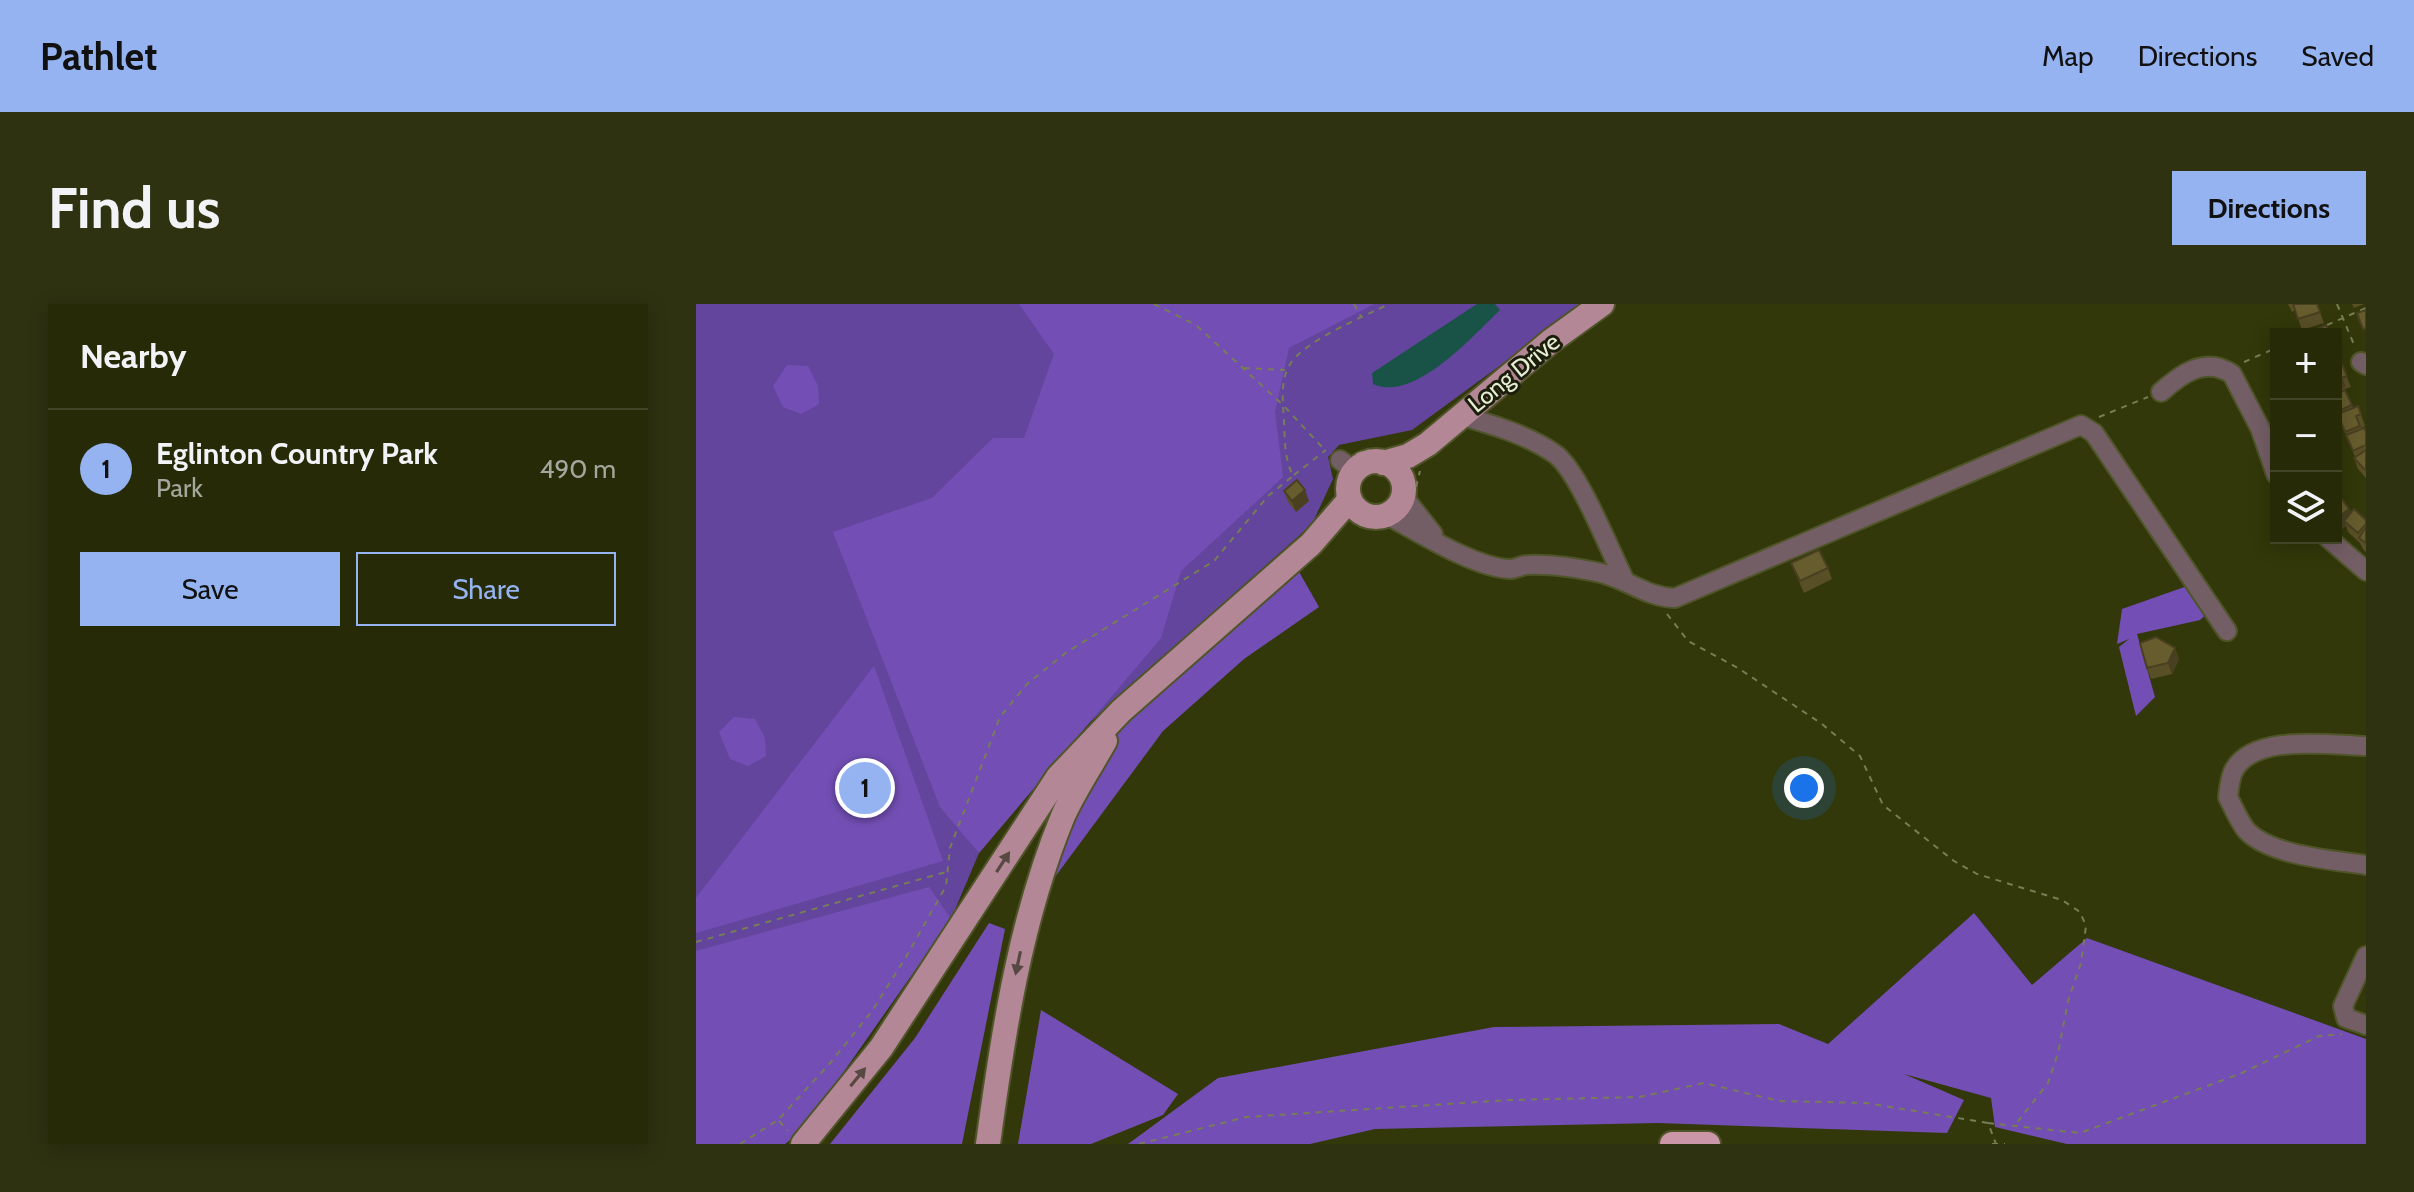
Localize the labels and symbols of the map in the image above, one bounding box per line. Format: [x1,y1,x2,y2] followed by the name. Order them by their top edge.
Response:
[1462,327,1565,418] street label: Long Drive
[839,758,891,818] pin: 1
[1784,768,1824,808] your location
[996,851,1011,872] one-way arrow
[1011,951,1024,976] one-way arrow
[849,1067,866,1087] one-way arrow

